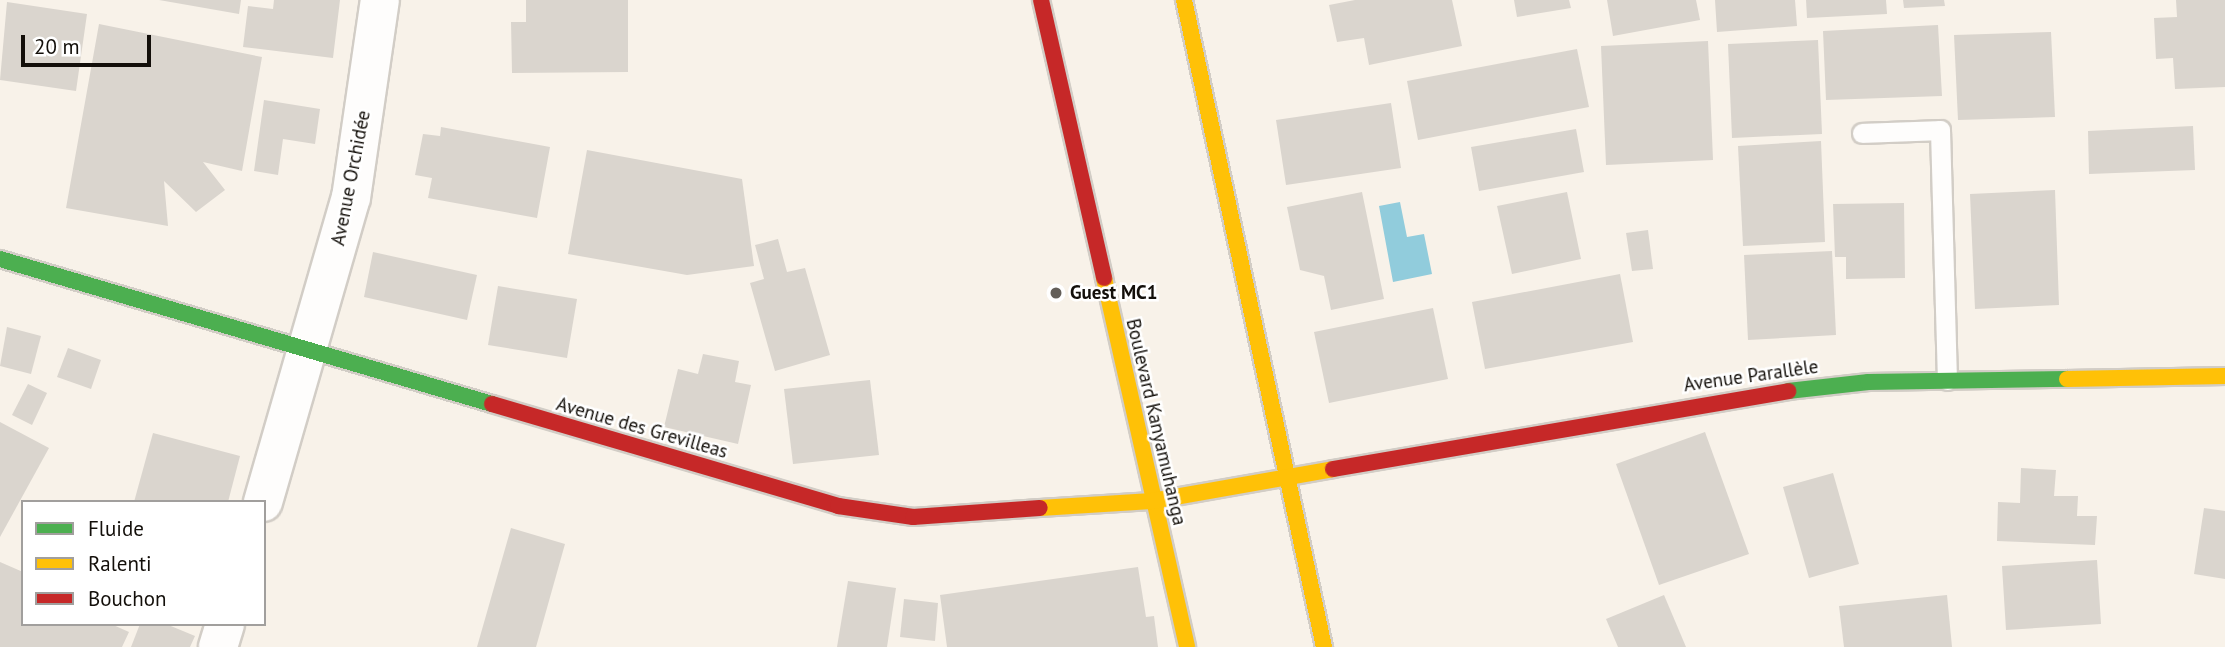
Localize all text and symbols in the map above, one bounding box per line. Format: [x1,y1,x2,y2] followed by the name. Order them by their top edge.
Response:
[24,21,154,65] scale bar
[34,33,80,60] text: 20 m
[327,108,375,248] street label: Avenue Orchidée
[1070,282,1157,304] place label: Guest MC1
[1048,285,1064,301] marker: Guest MC1
[1121,316,1191,528] street label: Boulevard Kanyamuhanga
[1682,355,1820,397] street label: Avenue Parallèle
[554,393,730,463] street label: Avenue des Grevilleas
[21,500,266,626] legend
[88,515,144,542] text: Fluide
[88,550,152,577] text: Ralenti
[88,585,167,612] text: Bouchon

